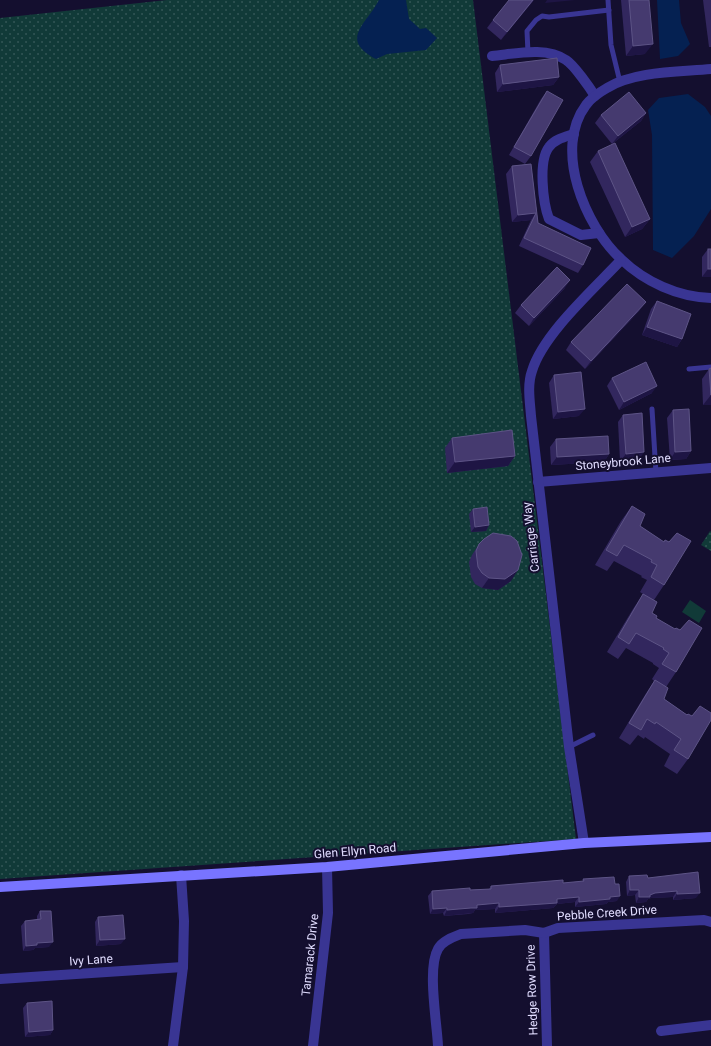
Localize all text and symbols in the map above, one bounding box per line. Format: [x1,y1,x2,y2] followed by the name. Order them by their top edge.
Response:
[575,451,671,473] street label: Stoneybrook Lane
[520,501,542,573] street label: Carriage Way
[313,840,397,862] street label: Glen Ellyn Road
[557,903,657,923] street label: Pebble Creek Drive
[299,913,321,997] street label: Tamarack Drive
[523,944,541,1036] street label: Hedge Row Drive
[69,951,113,969] street label: Ivy Lane

